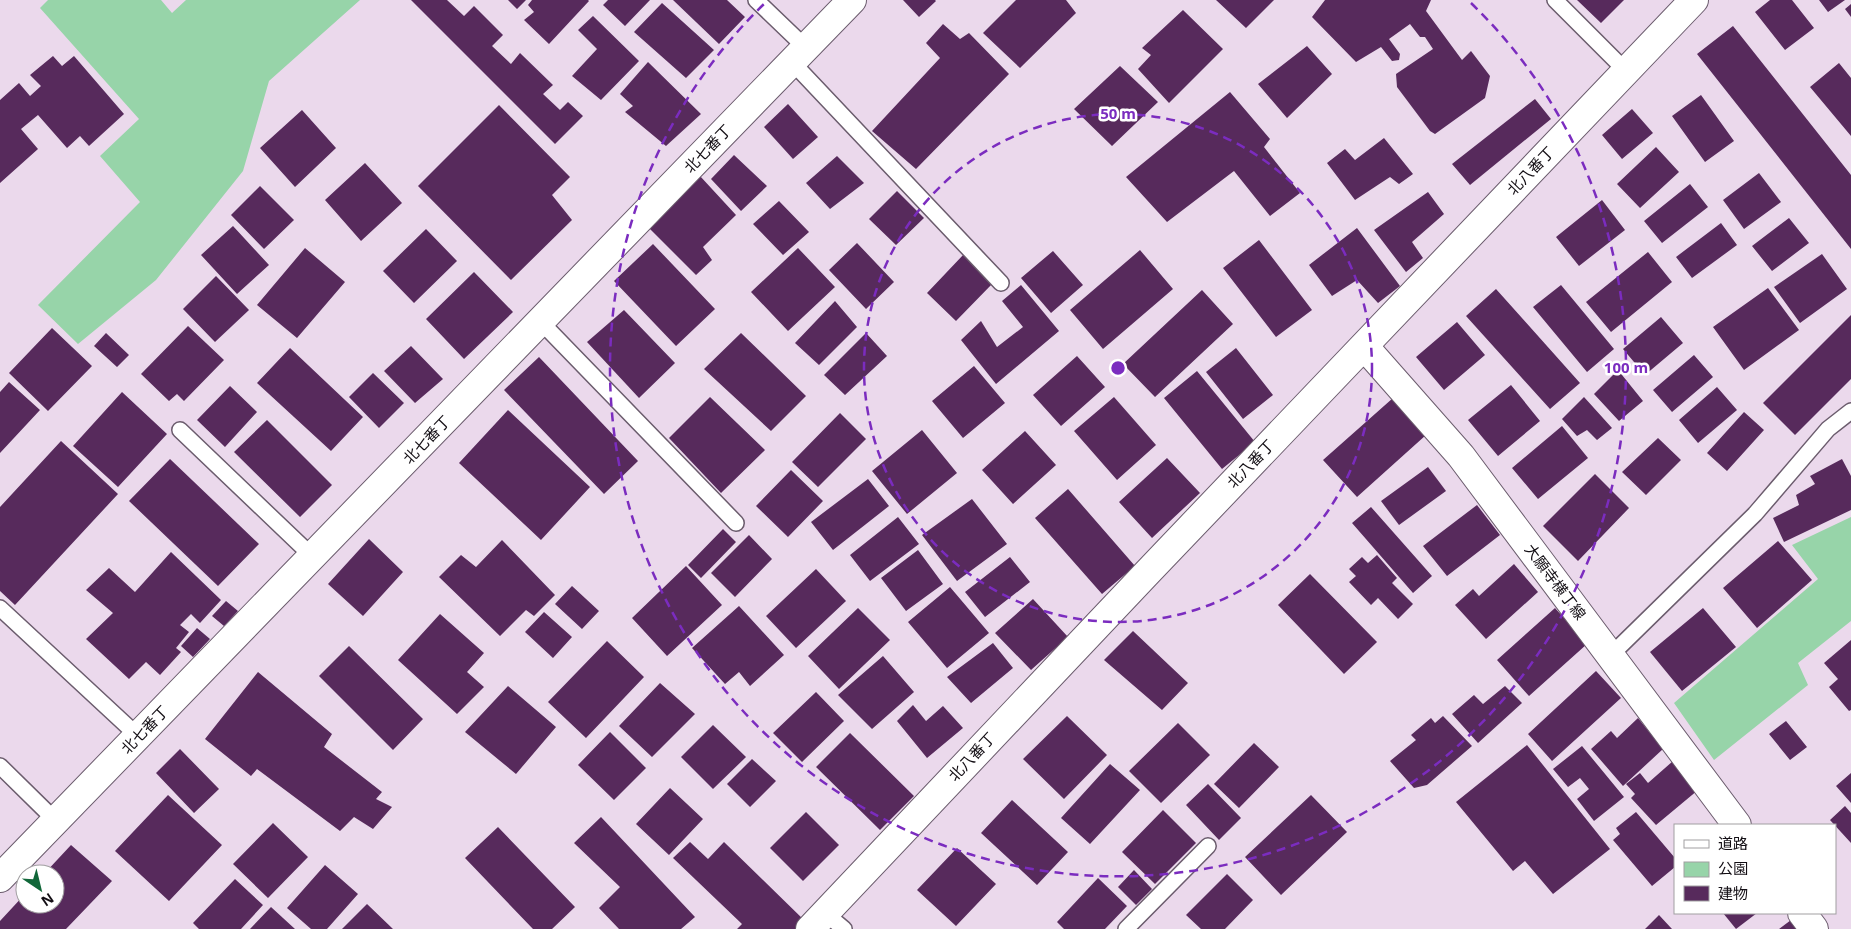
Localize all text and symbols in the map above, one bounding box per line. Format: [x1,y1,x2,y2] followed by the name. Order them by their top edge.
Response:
[1100,103,1136,123] text: 50 m
[679,120,735,177] street label: 北七番丁
[1502,142,1558,199] street label: 北八番丁
[1604,357,1648,377] text: 100 m
[1109,359,1127,377] centre of rings
[398,411,454,468] street label: 北七番丁
[1222,435,1278,492] street label: 北八番丁
[1521,539,1591,623] street label: 大願寺横丁線
[116,701,172,758] street label: 北七番丁
[943,728,999,785] street label: 北八番丁
[1674,824,1836,914] legend
[1718,833,1748,853] text: 道路
[1718,858,1748,878] text: 公園
[15,864,65,914] north arrow
[1718,883,1748,903] text: 建物
[38,889,58,911] text: N

